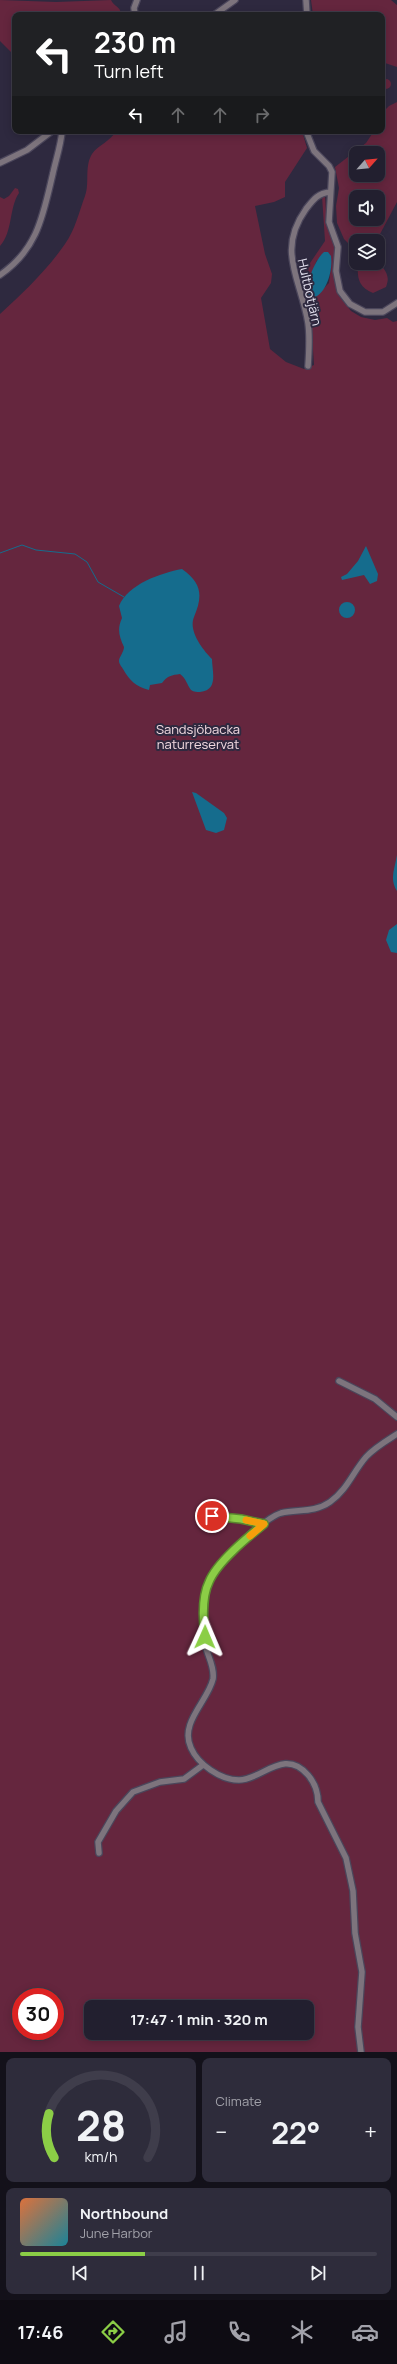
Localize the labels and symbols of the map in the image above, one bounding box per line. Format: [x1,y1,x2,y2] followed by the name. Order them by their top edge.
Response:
[349,146,385,182] north arrow
[294,257,326,327] street label: Hultbotjärn
[156,720,240,753] park label: Sandsjöbacka naturreservat
[195,1499,229,1533] pin
[184,1616,226,1658] position arrow
[12,1988,64,2040] speed limit sign: 30

